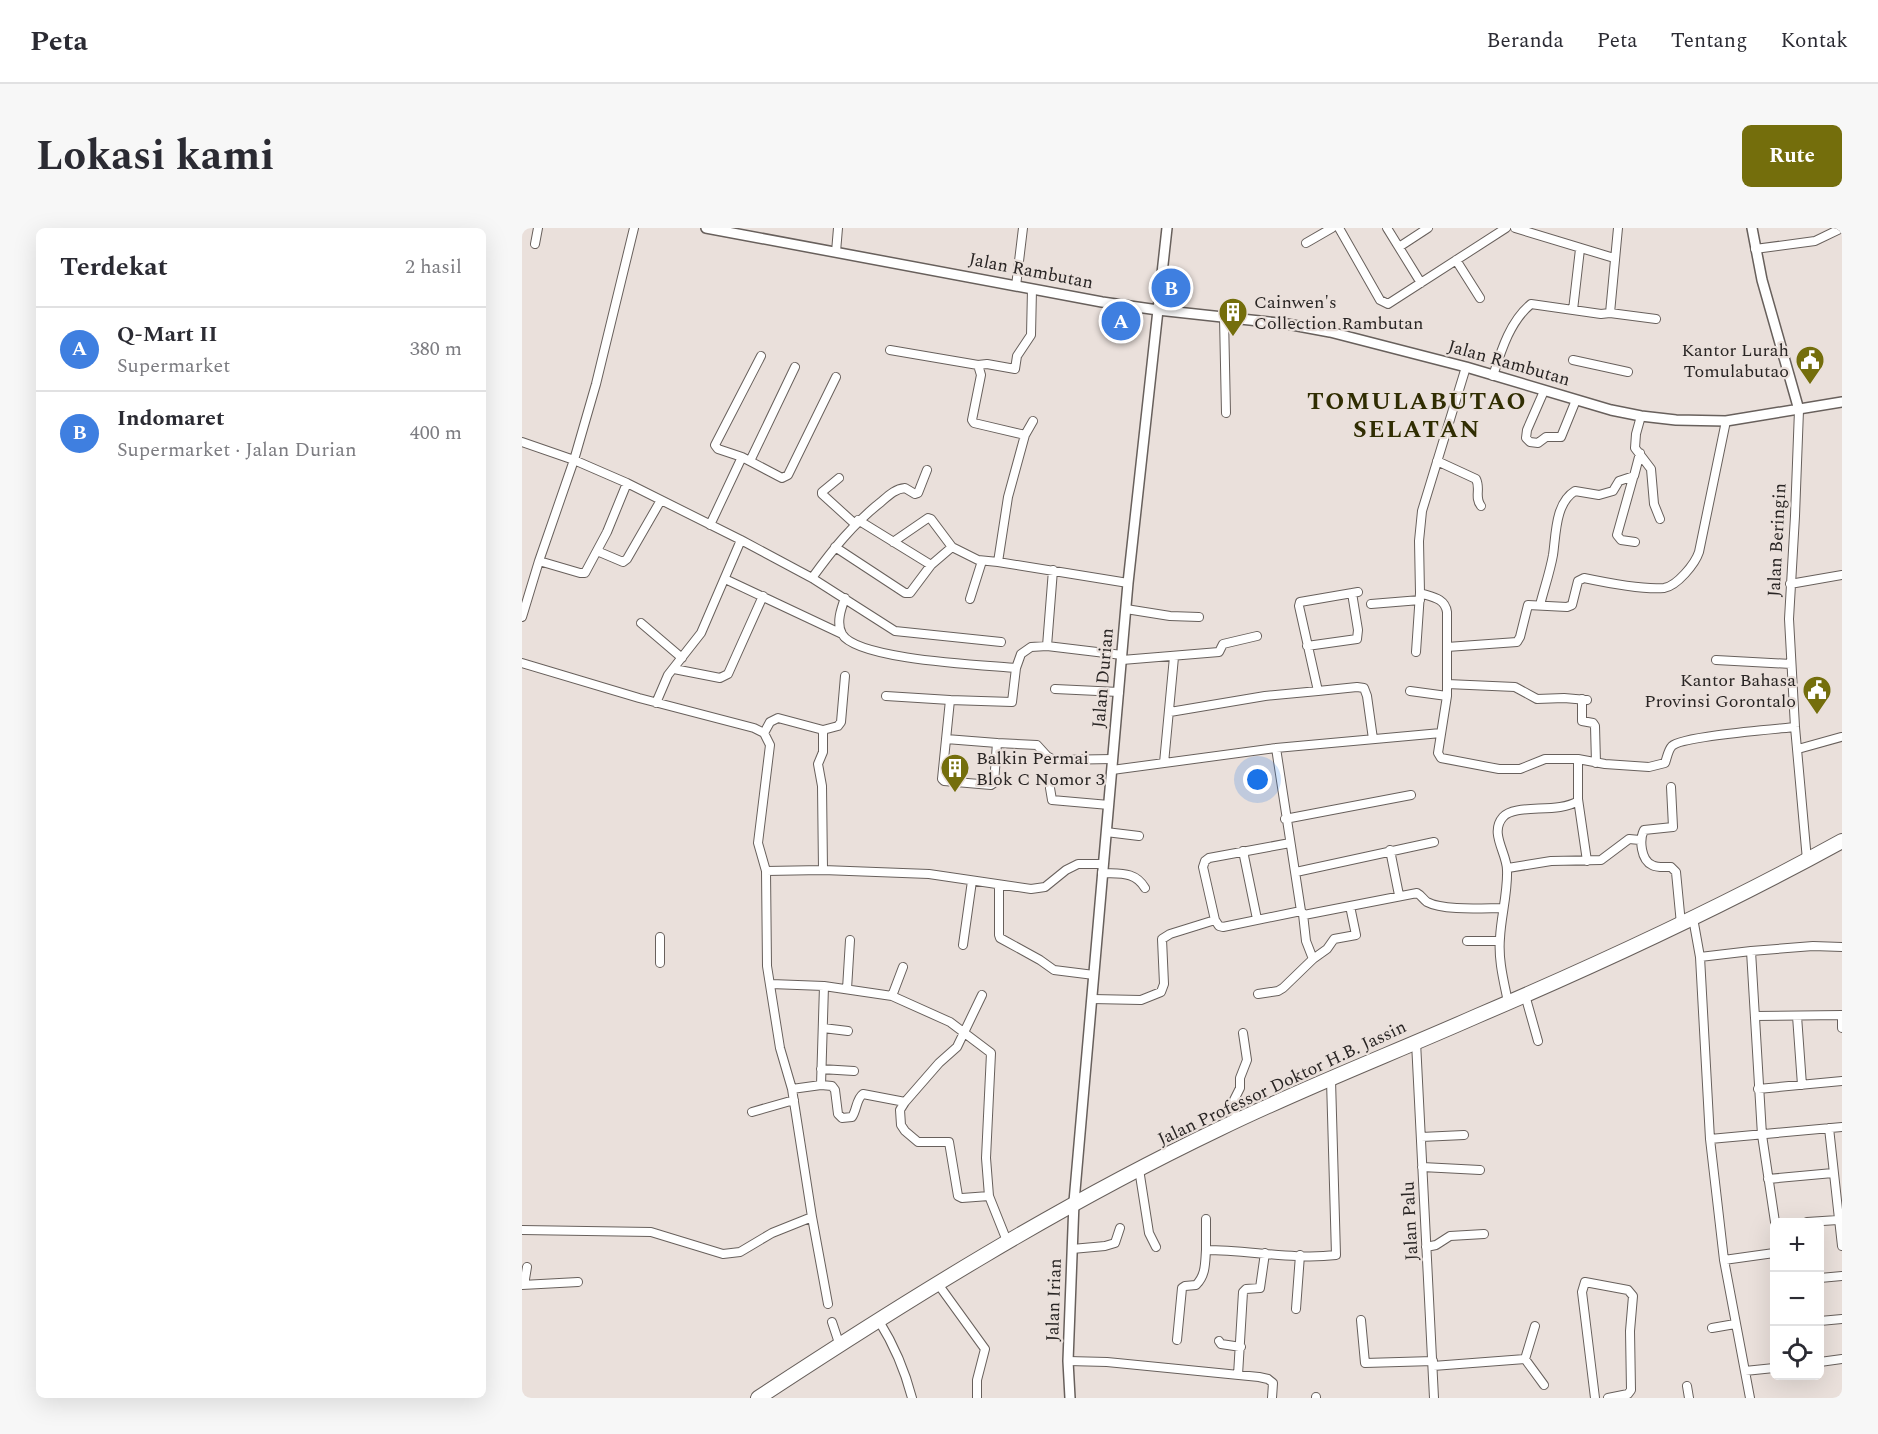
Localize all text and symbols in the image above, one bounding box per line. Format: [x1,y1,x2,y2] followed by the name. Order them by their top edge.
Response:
[30,20,88,63] text: Peta
[1487,25,1564,57] text: Beranda
[1597,25,1638,57] text: Peta
[1671,25,1747,57] text: Tentang
[1780,25,1848,57] text: Kontak
[36,125,274,188] text: Lokasi kami
[1742,125,1842,187] button: Rute
[966,246,1096,296] street label: Jalan Rambutan
[60,247,168,287] text: Terdekat
[405,252,462,282] text: 2 hasil
[1152,266,1190,310] pin: B
[1254,289,1423,337] place label: Cainwen's Collection Rambutan
[1217,296,1249,338] building icon: Cainwen's Collection Rambutan
[1102,298,1140,344] pin: A
[117,318,217,351] text: Q-Mart II
[1445,333,1573,393] street label: Jalan Rambutan
[72,334,87,364] text: A
[410,334,462,364] text: 380 m
[1681,337,1789,385] place label: Kantor Lurah Tomulabutao
[1794,344,1826,386] public building icon: Kantor Lurah Tomulabutao
[117,351,230,381] text: Supermarket
[1307,384,1527,448] district label: TOMULABUTAO SELATAN
[117,402,224,435] text: Indomaret
[72,418,87,448] text: B
[410,418,462,448] text: 400 m
[117,435,357,465] text: Supermarket · Jalan Durian
[1761,482,1793,598] street label: Jalan Beringin
[1085,627,1121,729] street label: Jalan Durian
[1644,667,1796,715] place label: Kantor Bahasa Provinsi Gorontalo
[1801,674,1833,716] public building icon: Kantor Bahasa Provinsi Gorontalo
[976,745,1105,793] place label: Balkin Permai Blok C Nomor 3
[939,752,971,794] building icon: Balkin Permai Blok C Nomor 3
[1243,765,1272,794] your location
[1153,1013,1411,1153] street label: Jalan Professor Doktor H.B. Jassin
[1394,1181,1426,1261] street label: Jalan Palu
[1770,1218,1824,1380] map controls
[1770,1218,1824,1272] button: +
[1039,1258,1069,1342] street label: Jalan Irian
[1770,1272,1824,1326] button: −
[1770,1326,1824,1380] button: locate

